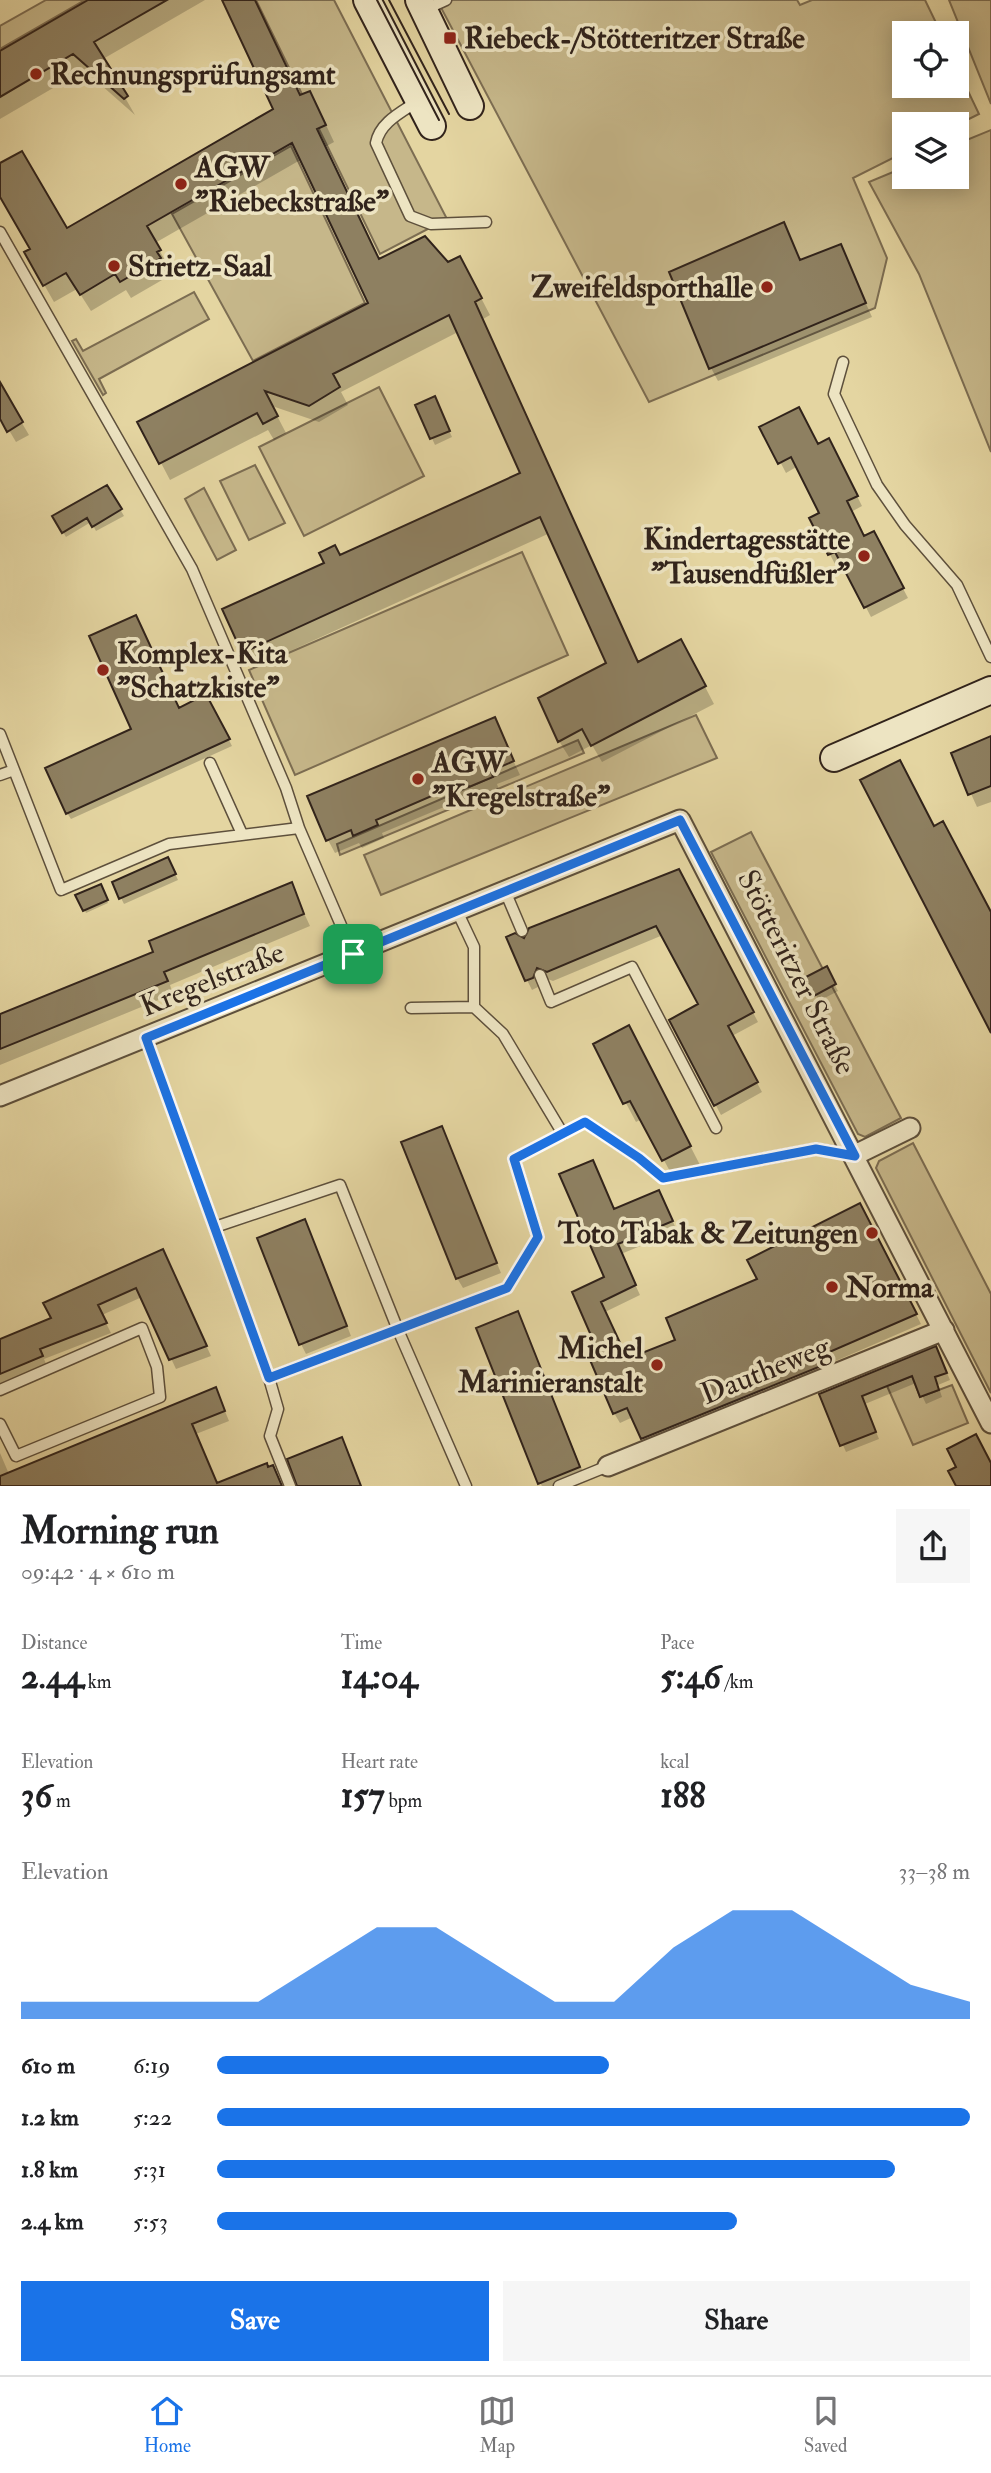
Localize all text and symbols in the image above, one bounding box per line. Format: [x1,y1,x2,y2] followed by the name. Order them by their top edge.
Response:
[464,20,805,57] place label: Riebeck-/Stötteritzer Straße
[892,21,969,189] map controls
[892,21,969,98] button: locate
[442,30,458,46] marker: Riebeck-/Stötteritzer Straße
[50,56,336,93] place label: Rechnungsprüfungsamt
[28,66,44,82] marker: Rechnungsprüfungsamt
[892,112,969,189] button: layers
[193,149,390,220] place label: AGW "Riebeckstraße"
[173,176,189,192] marker: AGW "Riebeckstraße"
[128,248,272,285] place label: Strietz-Saal
[106,258,122,274] marker: Strietz-Saal
[531,269,753,306] place label: Zweifeldsporthalle
[759,279,775,295] marker: Zweifeldsporthalle
[643,521,851,592] place label: Kindertagesstätte "Tausendfüßler"
[856,548,872,564] marker: Kindertagesstätte "Tausendfüßler"
[117,635,289,706] place label: Komplex-Kita "Schatzkiste"
[95,662,111,678] marker: Komplex-Kita "Schatzkiste"
[430,744,611,815] place label: AGW "Kregelstraße"
[410,771,426,787] marker: AGW "Kregelstraße"
[729,864,864,1081] street label: Stötteritzer Straße
[323,924,383,984] pin
[135,934,290,1025] street label: Kregelstraße
[334,935,372,973] icon: arrive
[557,1215,859,1252] place label: Toto Tabak & Zeitungen
[864,1225,880,1241] marker: Toto Tabak & Zeitungen
[845,1269,935,1306] place label: Norma
[824,1279,840,1295] marker: Norma
[695,1327,836,1413] street label: Dautheweg
[457,1330,643,1401] place label: Michel Marinieranstalt
[649,1357,665,1373] marker: Michel Marinieranstalt
[21,1507,219,1555] text: Morning run
[896,1509,970,1583] button: share
[21,1557,175,1586] text: 09:42 · 4 × 610 m
[21,1631,87,1655] text: Distance
[341,1631,382,1655] text: Time
[660,1631,694,1655] text: Pace
[21,1655,84,1699] text: 2.44
[341,1655,417,1699] text: 14:04
[660,1655,721,1699] text: 5:46
[84,1670,112,1694] text: km
[721,1670,754,1694] text: /km
[21,1750,93,1774] text: Elevation
[341,1750,418,1774] text: Heart rate
[660,1750,689,1774] text: kcal
[21,1774,52,1818] text: 36
[341,1774,385,1818] text: 157
[660,1774,706,1818] text: 188
[52,1789,71,1813] text: m
[385,1789,422,1813] text: bpm
[21,1857,109,1886] text: Elevation
[898,1857,970,1886] text: 33–38 m
[21,2051,75,2080] text: 610 m
[133,2051,170,2080] text: 6:19
[21,2103,79,2132] text: 1.2 km
[133,2103,172,2132] text: 5:22
[21,2155,78,2184] text: 1.8 km
[133,2155,166,2184] text: 5:31
[21,2207,84,2236] text: 2.4 km
[133,2207,168,2236] text: 5:53
[21,2281,489,2361] button: Save
[503,2281,970,2361] button: Share
[144,2392,191,2458] tab: Home
[478,2392,516,2458] tab: Map
[804,2392,847,2458] tab: Saved

